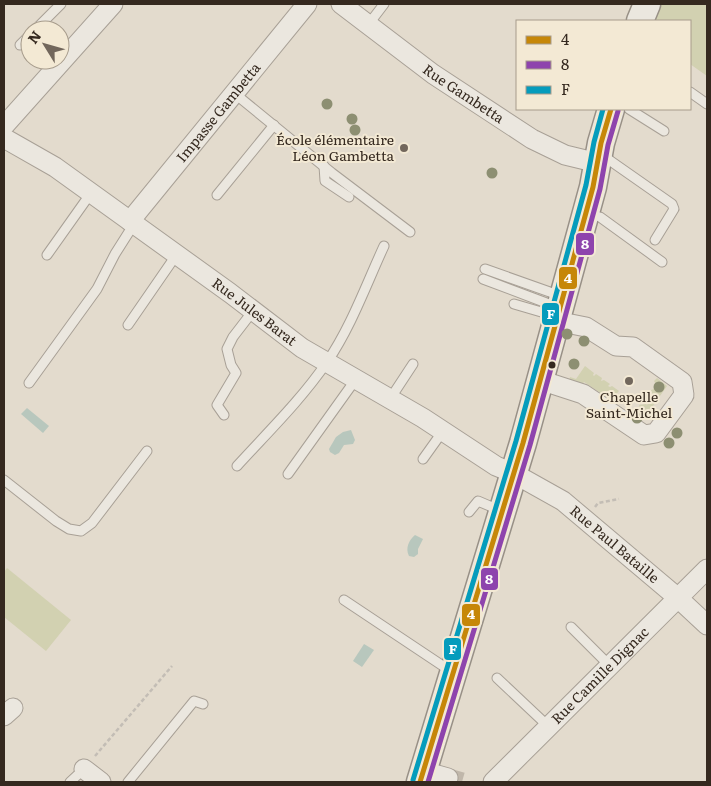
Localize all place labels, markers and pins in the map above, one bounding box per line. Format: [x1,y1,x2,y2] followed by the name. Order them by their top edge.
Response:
[276,129,394,165] place label: École élémentaire Léon Gambetta
[398,142,410,154] marker: École élémentaire Léon Gambetta
[547,360,557,370] unlabelled marker
[623,375,635,387] marker: Chapelle Saint-Michel
[586,386,672,422] place label: Chapelle Saint-Michel

